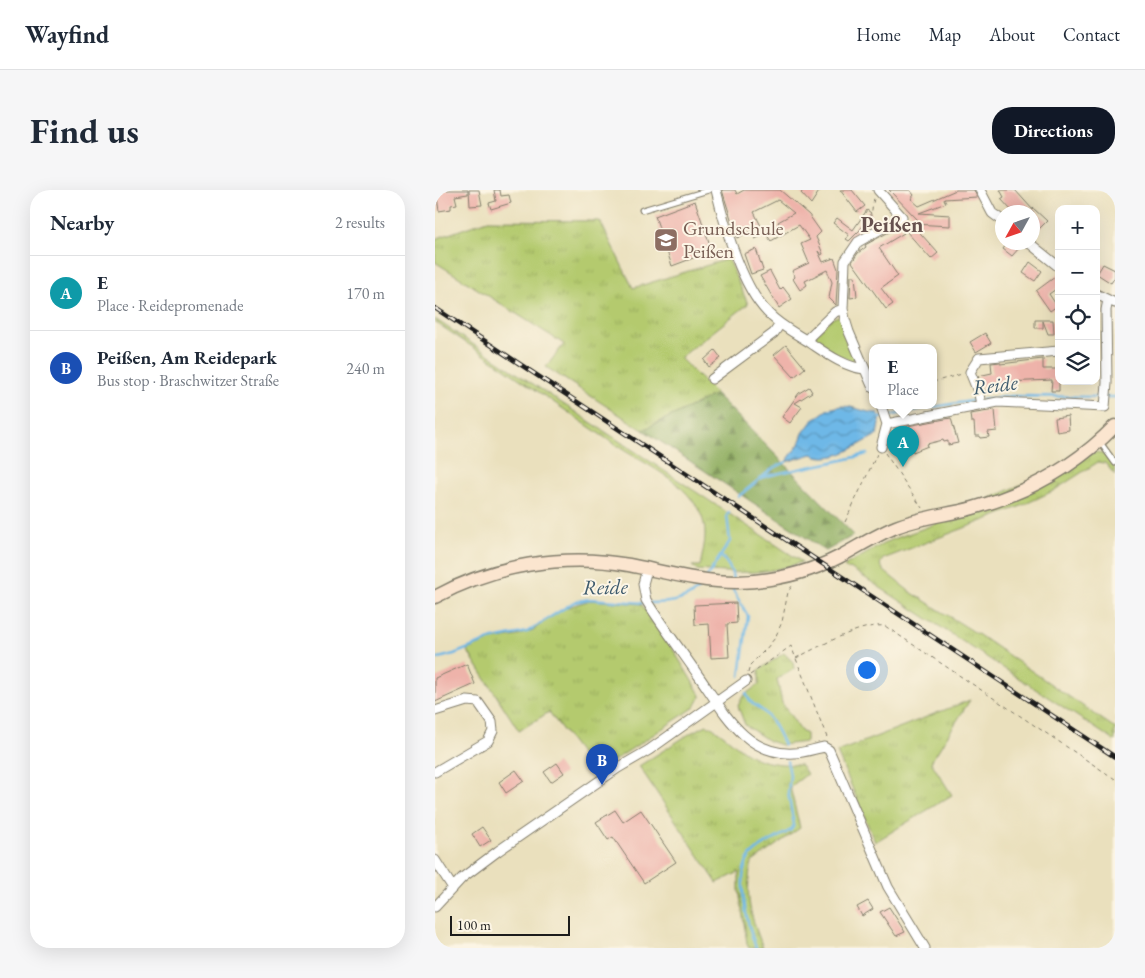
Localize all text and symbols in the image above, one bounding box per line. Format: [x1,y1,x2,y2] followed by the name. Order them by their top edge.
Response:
[25,19,109,50] text: Wayfind
[856,23,901,46] text: Home
[929,23,961,46] text: Map
[989,23,1035,46] text: About
[1063,23,1120,46] text: Contact
[992,107,1115,154] button: Directions
[30,108,139,153] text: Find us
[995,205,1040,250] north arrow
[1055,205,1100,385] map controls
[1055,205,1100,250] button: +
[50,209,114,236] text: Nearby
[861,210,924,239] district label: Peißen
[335,212,385,233] text: 2 results
[683,215,784,264] place label: Grundschule Peißen
[653,227,679,253] school or university icon: Grundschule Peißen
[1055,250,1100,295] button: −
[97,270,108,295] text: E
[60,283,72,304] text: A
[346,283,385,304] text: 170 m
[97,295,243,316] text: Place · Reidepromenade
[1055,295,1100,340] button: locate
[1055,340,1100,385] button: layers
[869,344,937,409] popup
[97,345,277,370] text: Peißen, Am Reidepark
[887,354,898,379] text: E
[61,358,71,379] text: B
[346,358,385,379] text: 240 m
[971,368,1020,401] water label: Reide
[97,370,279,391] text: Bus stop · Braschwitzer Straße
[887,379,919,400] text: Place
[887,426,919,467] pin: A
[582,573,629,600] water label: Reide
[854,657,880,683] your location
[586,744,618,785] pin: B
[450,913,570,936] scale bar
[457,916,491,934] text: 100 m

